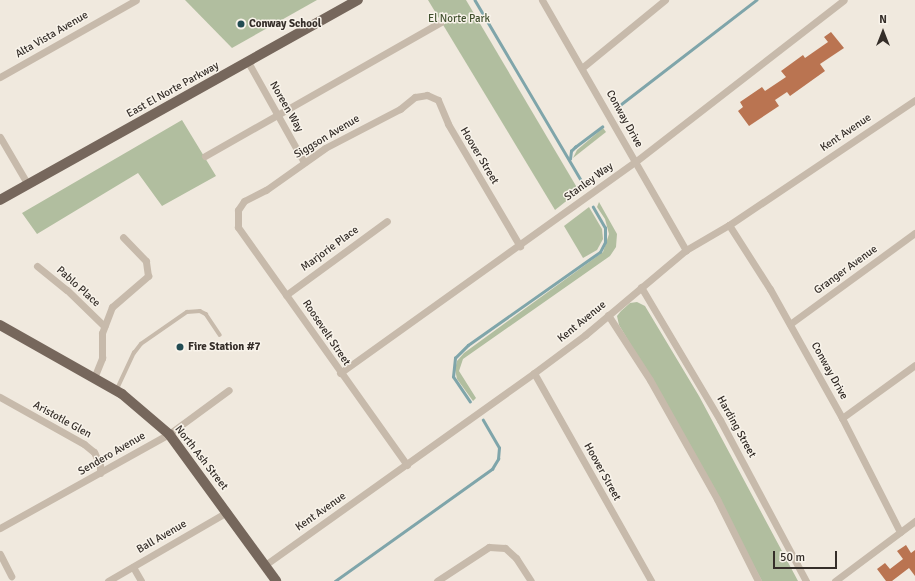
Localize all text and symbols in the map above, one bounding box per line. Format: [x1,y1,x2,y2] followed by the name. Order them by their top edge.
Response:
[13,9,91,61] street label: Alta Vista Avenue
[428,12,490,26] park label: El Norte Park
[863,12,903,52] north arrow
[879,13,887,26] text: N
[249,17,321,31] place label: Conway School
[236,19,246,29] marker: Conway School
[125,59,221,121] street label: East El Norte Parkway
[266,79,306,135] street label: Noreen Way
[603,88,645,150] street label: Conway Drive
[818,111,874,155] street label: Kent Avenue
[292,112,362,162] street label: Siggson Avenue
[457,125,501,187] street label: Hoover Street
[562,160,616,204] street label: Stanley Way
[299,224,361,274] street label: Marjorie Place
[812,243,880,297] street label: Granger Avenue
[53,264,103,310] street label: Pablo Place
[299,298,353,368] street label: Roosevelt Street
[555,298,609,346] street label: Kent Avenue
[188,340,260,354] place label: Fire Station #7
[808,340,850,402] street label: Conway Drive
[175,342,185,352] marker: Fire Station #7
[714,394,758,460] street label: Harding Street
[30,399,94,441] street label: Aristotle Glen
[172,423,230,493] street label: North Ash Street
[76,429,148,479] street label: Sendero Avenue
[581,441,623,503] street label: Hoover Street
[293,490,349,534] street label: Kent Avenue
[135,517,189,557] street label: Ball Avenue
[775,543,839,569] scale bar
[780,550,805,565] text: 50 m

